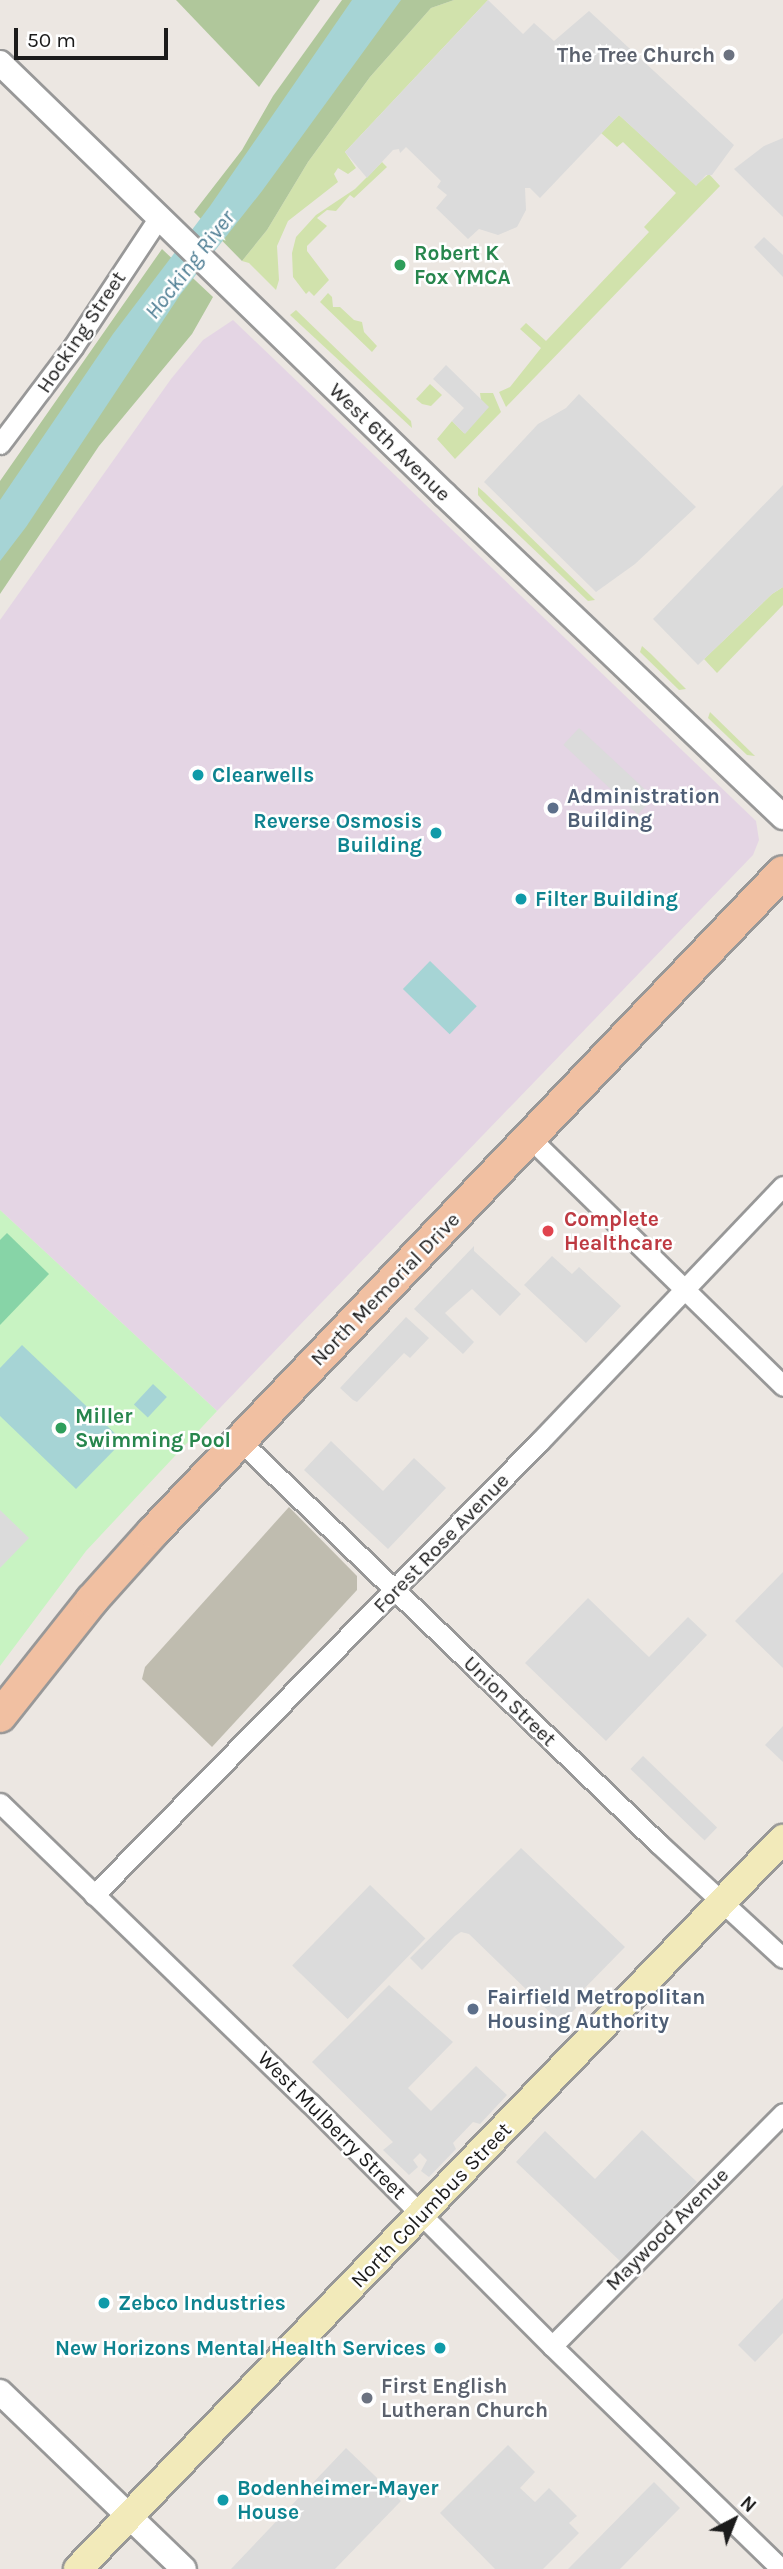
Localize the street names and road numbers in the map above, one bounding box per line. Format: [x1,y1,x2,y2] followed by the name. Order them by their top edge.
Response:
[31,266,131,398] street label: Hocking Street
[324,378,456,506] street label: West 6th Avenue
[305,1207,465,1371] street label: North Memorial Drive
[368,1468,514,1618] street label: Forest Rose Avenue
[458,1650,562,1752] street label: Union Street
[252,2045,412,2205] street label: West Mulberry Street
[345,2117,517,2293] street label: North Columbus Street
[600,2162,734,2296] street label: Maywood Avenue

